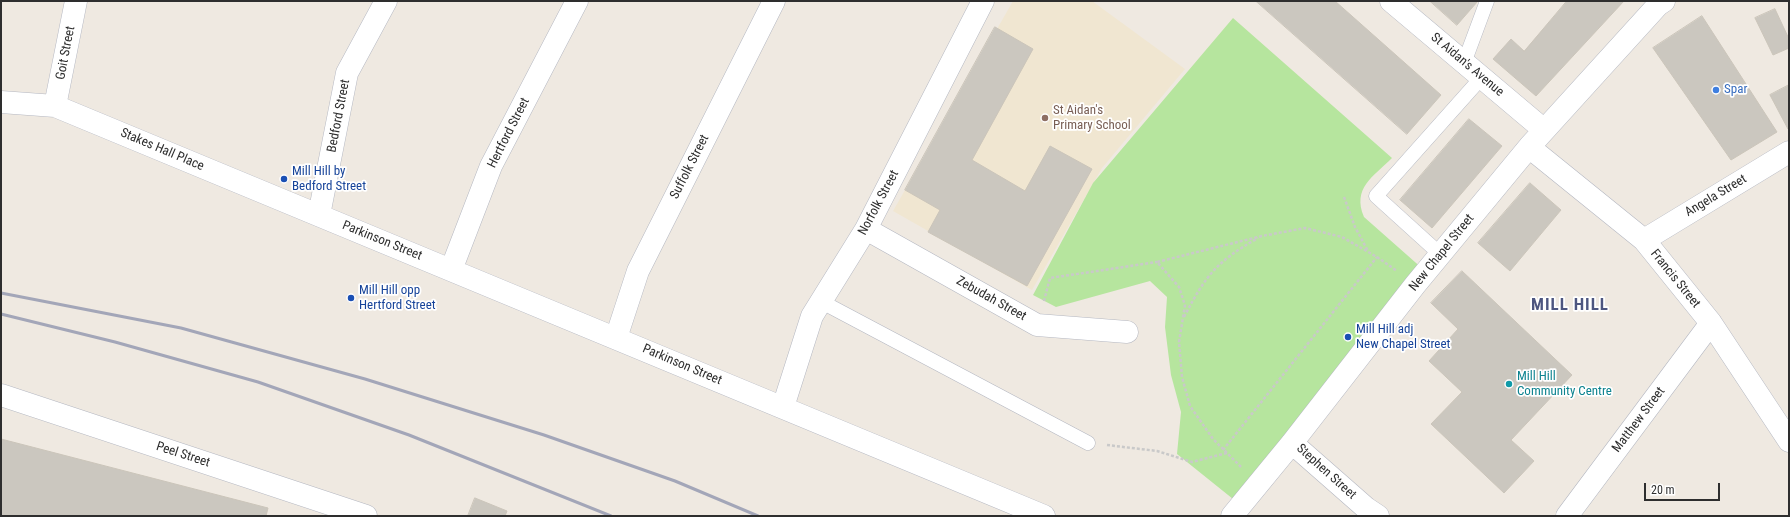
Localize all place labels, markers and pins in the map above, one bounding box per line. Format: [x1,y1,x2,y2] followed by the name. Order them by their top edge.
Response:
[1724,82,1747,98] place label: Spar
[1711,85,1721,95] marker: Spar
[1053,103,1131,134] place label: St Aidan's Primary School
[1040,113,1050,123] marker: St Aidan's Primary School
[292,164,366,195] place label: Mill Hill by Bedford Street
[279,174,289,184] marker: Mill Hill by Bedford Street
[359,283,436,314] place label: Mill Hill opp Hertford Street
[346,293,356,303] marker: Mill Hill opp Hertford Street
[1356,322,1450,353] place label: Mill Hill adj New Chapel Street
[1343,332,1353,342] marker: Mill Hill adj New Chapel Street
[1517,369,1612,400] place label: Mill Hill Community Centre
[1504,379,1514,389] marker: Mill Hill Community Centre

